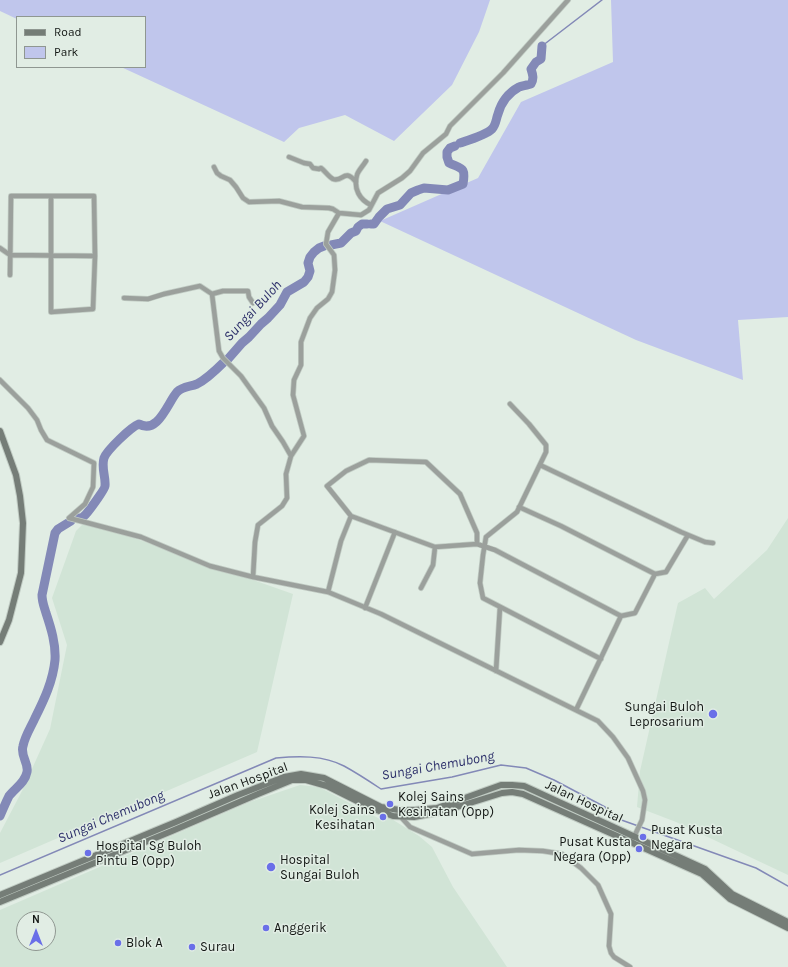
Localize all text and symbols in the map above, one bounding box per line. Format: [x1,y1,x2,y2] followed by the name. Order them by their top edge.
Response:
[16,16,146,68] legend
[54,25,82,39] text: Road
[54,45,78,59] text: Park
[221,277,285,345] water label: Sungai Buloh
[624,699,704,730] place label: Sungai Buloh Leprosarium
[707,708,719,720] marker: Sungai Buloh Leprosarium
[380,748,496,784] water label: Sungai Chemubong
[206,759,290,803] street label: Jalan Hospital
[543,777,625,827] street label: Jalan Hospital
[55,787,167,847] water label: Sungai Chemubong
[398,789,494,820] place label: Kolej Sains Kesihatan (Opp)
[385,799,395,809] marker: Kolej Sains Kesihatan (Opp)
[309,802,375,833] place label: Kolej Sains Kesihatan
[378,812,388,822] marker: Kolej Sains Kesihatan
[651,822,723,853] place label: Pusat Kusta Negara
[638,832,648,842] marker: Pusat Kusta Negara
[553,834,631,865] place label: Pusat Kusta Negara (Opp)
[96,838,202,869] place label: Hospital Sg Buloh Pintu B (Opp)
[634,844,644,854] marker: Pusat Kusta Negara (Opp)
[83,848,93,858] marker: Hospital Sg Buloh Pintu B (Opp)
[280,852,360,883] place label: Hospital Sungai Buloh
[265,861,277,873] marker: Hospital Sungai Buloh
[16,911,56,951] north arrow
[32,913,40,926] text: N
[274,920,327,936] place label: Anggerik
[261,923,271,933] marker: Anggerik
[126,935,163,951] place label: Blok A
[113,938,123,948] marker: Blok A
[200,939,235,955] place label: Surau
[187,942,197,952] marker: Surau

